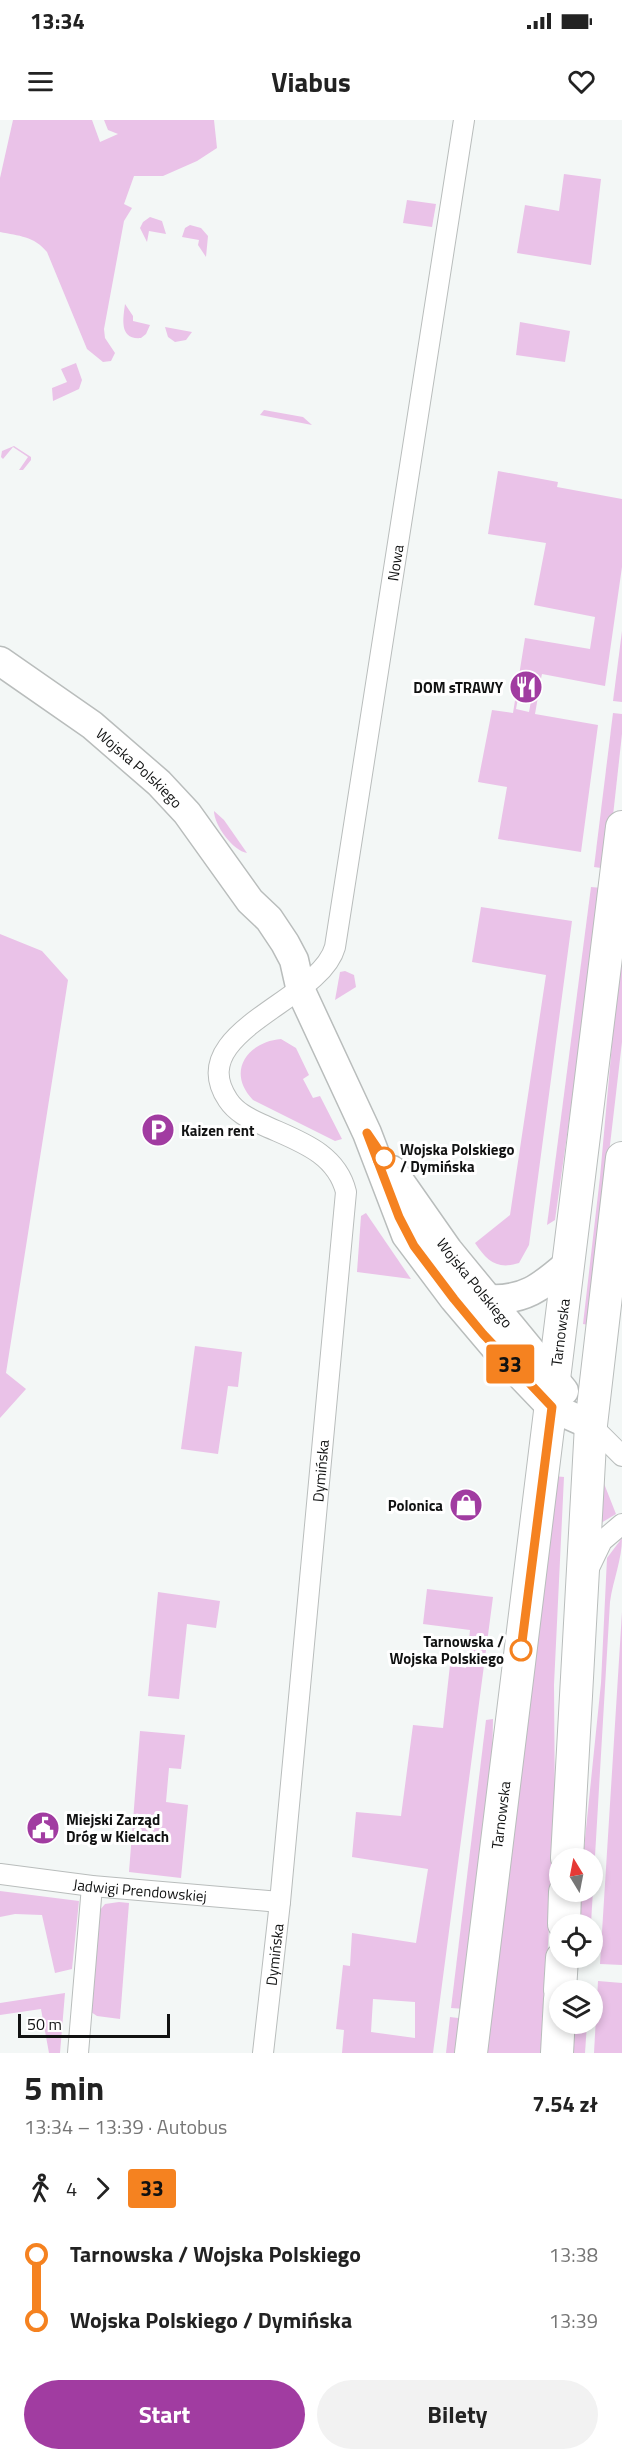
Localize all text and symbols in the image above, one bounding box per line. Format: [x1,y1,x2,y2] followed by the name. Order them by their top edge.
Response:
[30,4,85,38] text: 13:34
[271,61,351,102] text: Viabus
[24,65,57,98] icon: menu
[565,65,598,98] icon: heart
[381,542,409,583] street label: Nowa
[508,669,544,705] restaurant icon: DOM sTRAWY
[413,676,504,699] place label: DOM sTRAWY
[91,722,188,813] street label: Wojska Polskiego
[140,1112,176,1148] parking icon: Kaizen rent
[181,1119,255,1142] place label: Kaizen rent
[400,1138,515,1178] place label: Wojska Polskiego / Dymińska
[373,1147,395,1169] marker: Wojska Polskiego / Dymińska
[431,1233,519,1333] street label: Wojska Polskiego
[544,1297,575,1368] street label: Tarnowska
[483,1344,537,1384] line badge: 33
[498,1348,522,1380] text: 33
[306,1438,334,1503] street label: Dymińska
[448,1487,484,1523] shop icon: Polonica
[388,1494,443,1517] place label: Polonica
[390,1630,504,1670] place label: Tarnowska / Wojska Polskiego
[510,1639,532,1661] marker: Tarnowska / Wojska Polskiego
[485,1779,516,1850] street label: Tarnowska
[66,1808,169,1848] place label: Miejski Zarząd Dróg w Kielcach
[25,1810,61,1846] public building icon: Miejski Zarząd Dróg w Kielcach
[549,1848,603,1902] north arrow
[549,1848,603,2034] map controls
[72,1872,208,1907] street label: Jadwigi Prendowskiej
[549,1914,603,1968] button: locate
[259,1922,289,1987] street label: Dymińska
[549,1980,603,2034] button: layers
[18,2011,170,2038] scale bar
[27,2012,62,2036] text: 50 m
[24,2063,104,2113] text: 5 min
[532,2087,598,2121] text: 7.54 zł
[24,2111,227,2142] text: 13:34 – 13:39 · Autobus
[24,2172,57,2205] icon: walk
[86,2172,119,2205] icon: forward
[140,2172,164,2204] text: 33
[66,2173,77,2204] text: 4
[70,2237,361,2271] text: Tarnowska / Wojska Polskiego
[549,2239,598,2270] text: 13:38
[70,2303,352,2337] text: Wojska Polskiego / Dymińska
[549,2305,598,2336] text: 13:39
[24,2380,305,2449] button: Start
[317,2380,598,2449] button: Bilety

